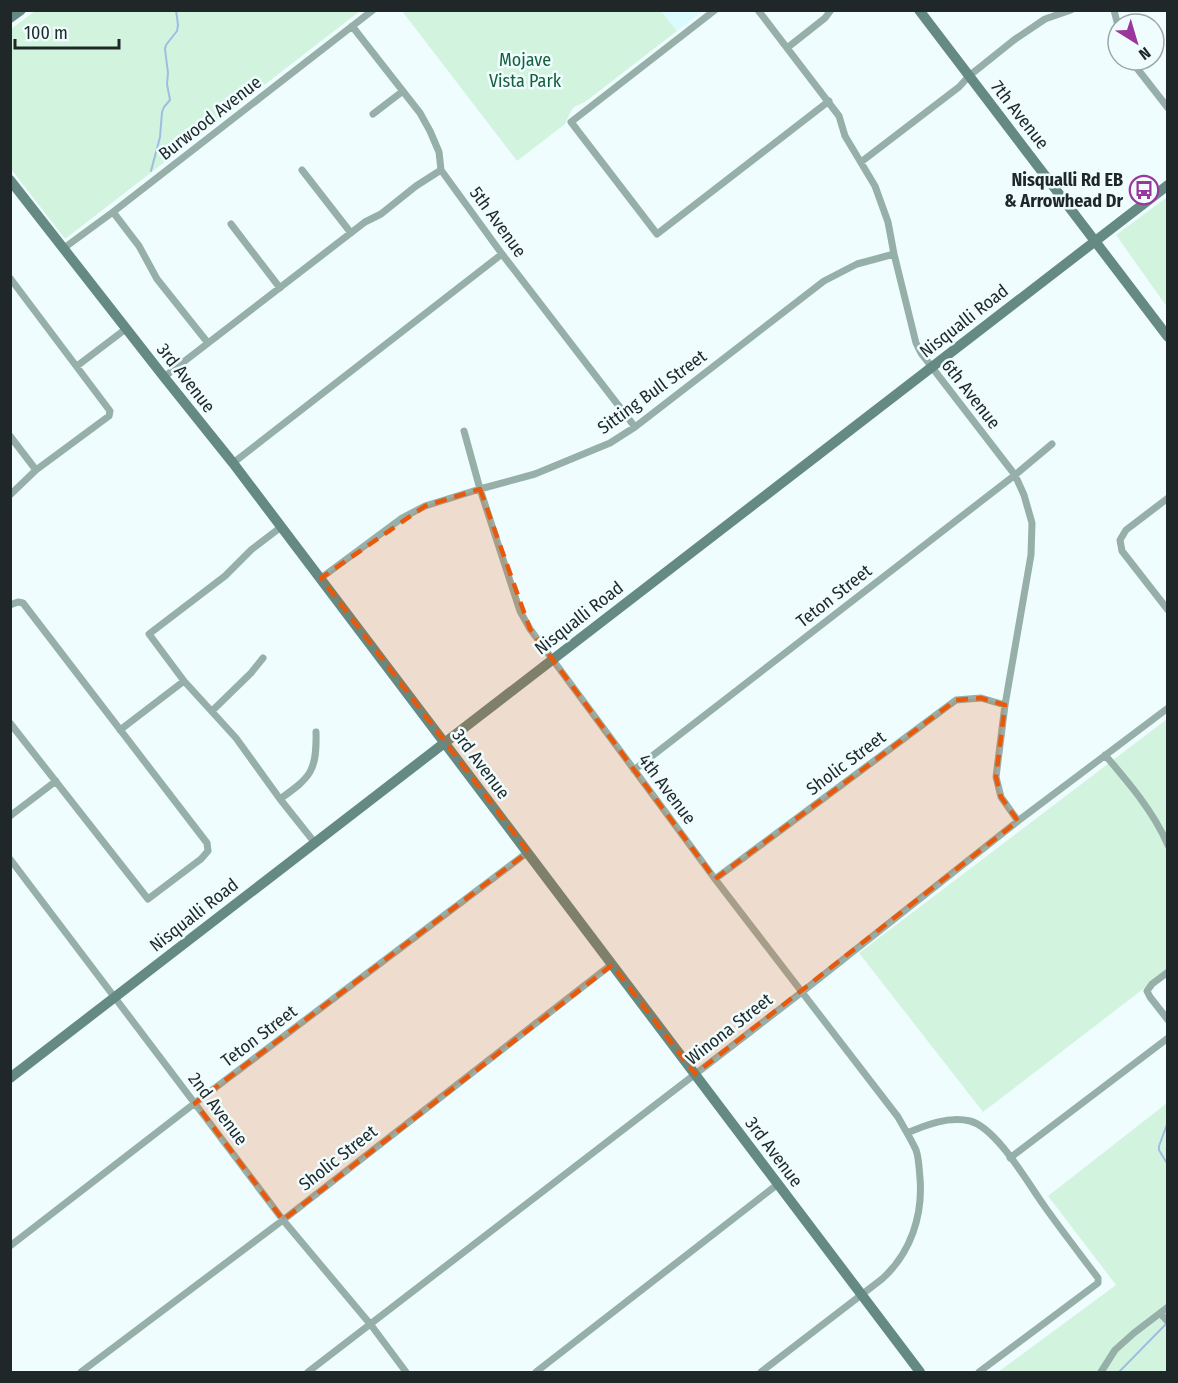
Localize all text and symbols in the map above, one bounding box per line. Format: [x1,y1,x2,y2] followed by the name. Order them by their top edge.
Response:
[15,12,118,50] scale bar
[1106,12,1166,72] north arrow
[24,22,68,44] text: 100 m
[1135,43,1154,64] text: N
[489,49,562,92] park label: Mojave Vista Park
[154,71,266,165] street label: Burwood Avenue
[986,76,1054,154] street label: 7th Avenue
[1004,169,1123,212] place label: Nisqualli Rd EB & Arrowhead Dr
[1128,174,1160,206] bus stop icon: Nisqualli Rd EB & Arrowhead Dr
[465,182,531,262] street label: 5th Avenue
[915,280,1013,362] street label: Nisqualli Road
[152,339,220,417] street label: 3rd Avenue
[593,345,711,439] street label: Sitting Bull Street
[937,355,1005,433] street label: 6th Avenue
[792,560,876,632] street label: Teton Street
[530,577,628,659] street label: Nisqualli Road
[448,725,514,803] street label: 3rd Avenue
[802,726,890,800] street label: Sholic Street
[633,749,701,829] street label: 4th Avenue
[145,874,243,956] street label: Nisqualli Road
[681,988,777,1070] street label: Winona Street
[217,1000,301,1072] street label: Teton Street
[184,1068,253,1150] street label: 2nd Avenue
[741,1113,807,1191] street label: 3rd Avenue
[294,1121,382,1195] street label: Sholic Street

